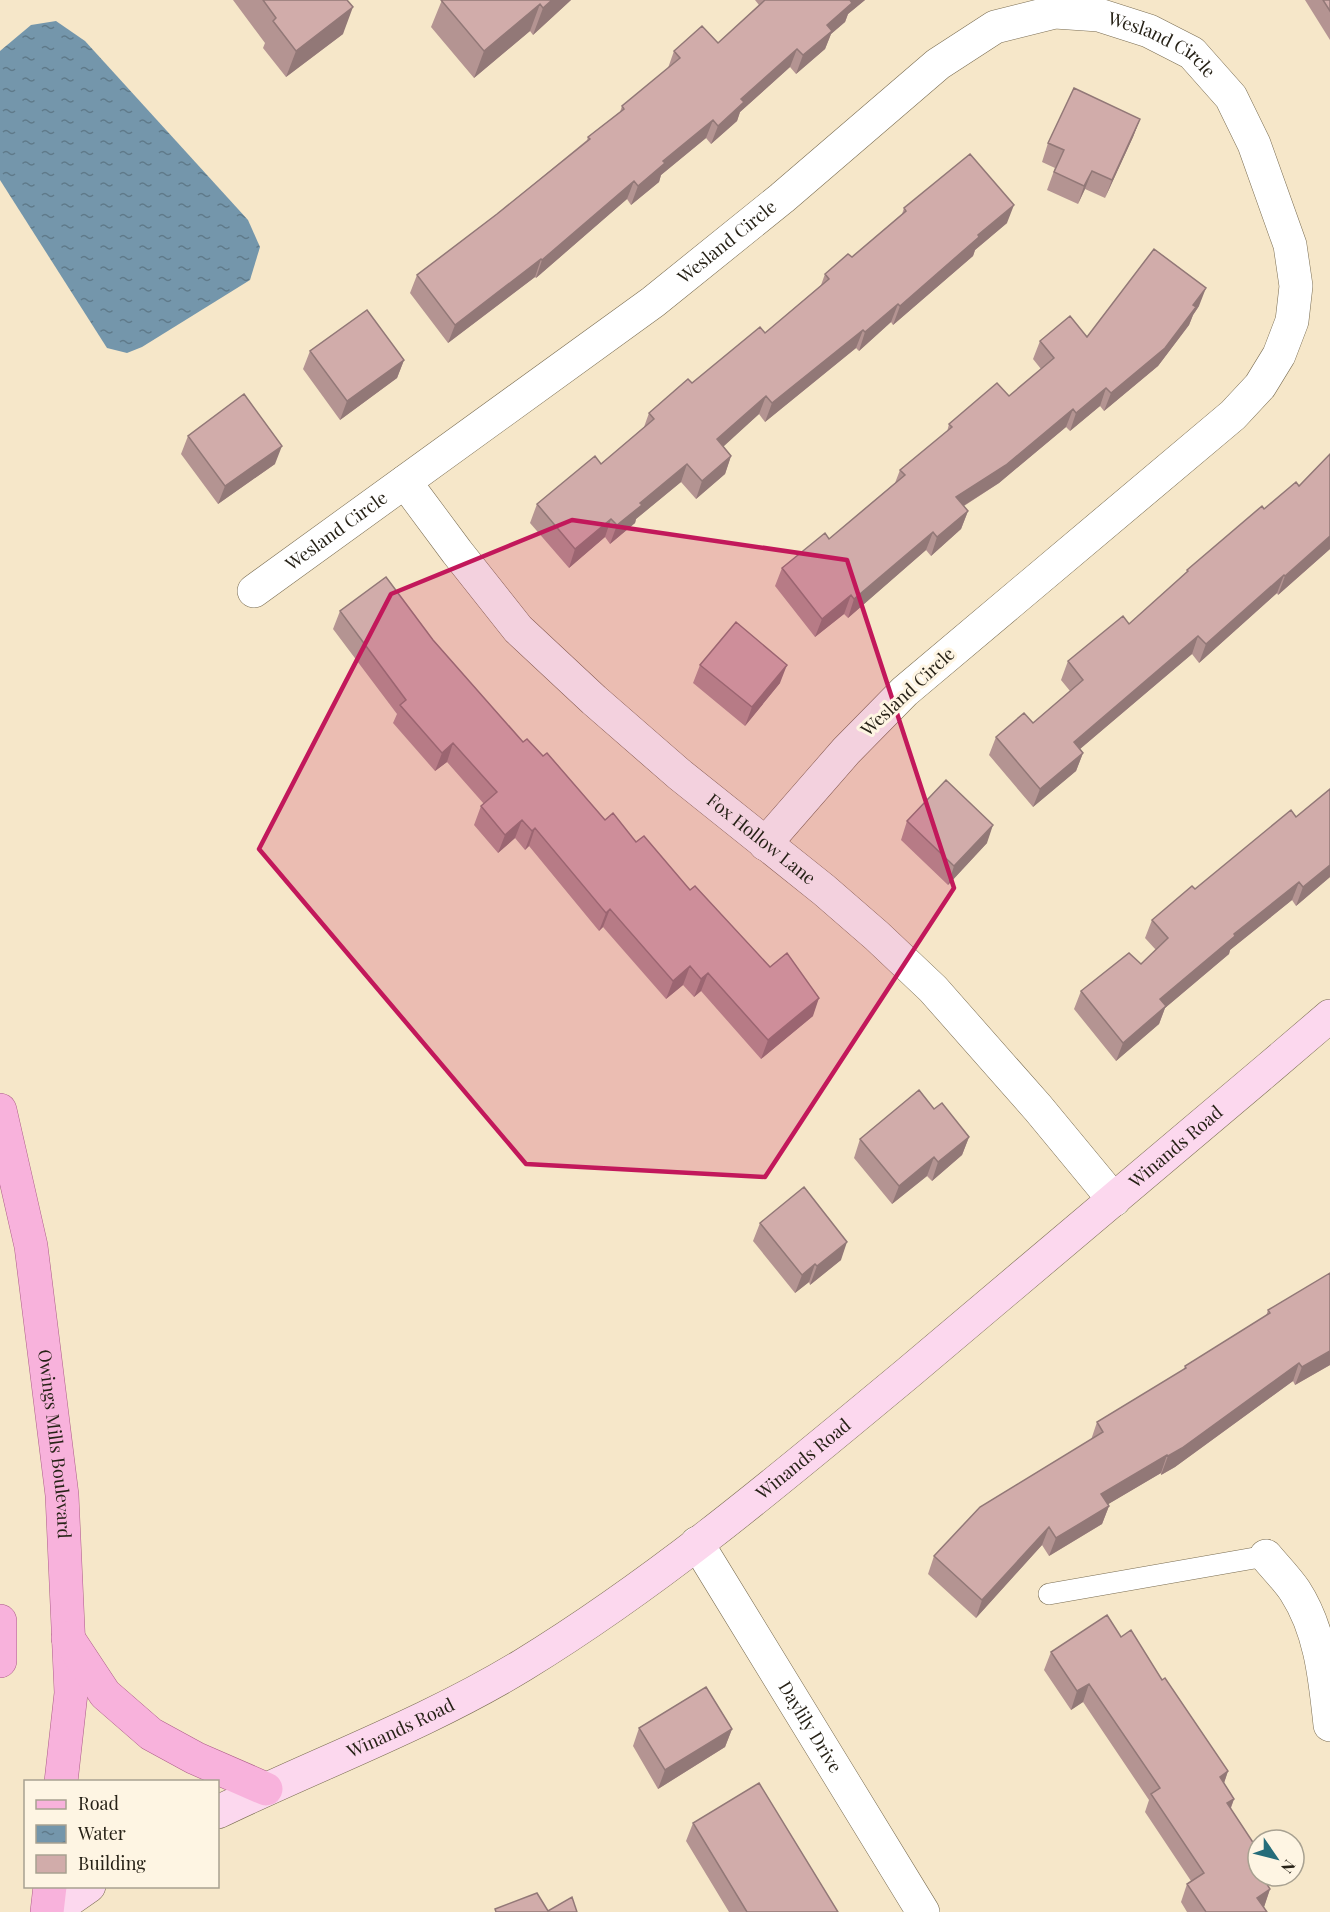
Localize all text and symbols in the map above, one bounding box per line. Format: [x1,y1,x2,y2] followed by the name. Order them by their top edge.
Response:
[1104,5,1221,82] street label: Wesland Circle
[671,194,781,289] street label: Wesland Circle
[279,485,392,576] street label: Wesland Circle
[854,642,959,742] street label: Wesland Circle
[702,788,821,890] street label: Fox Hollow Lane
[1123,1100,1228,1194] street label: Winands Road
[33,1348,77,1540] street label: Owings Mills Boulevard
[750,1412,856,1505] street label: Winands Road
[773,1676,848,1777] street label: Daylily Drive
[342,1692,458,1763] street label: Winands Road
[24,1780,219,1888] legend
[78,1791,119,1815] text: Road
[77,1821,126,1845] text: Water
[1246,1828,1306,1888] north arrow
[78,1851,146,1875] text: Building
[1277,1856,1301,1878] text: N

